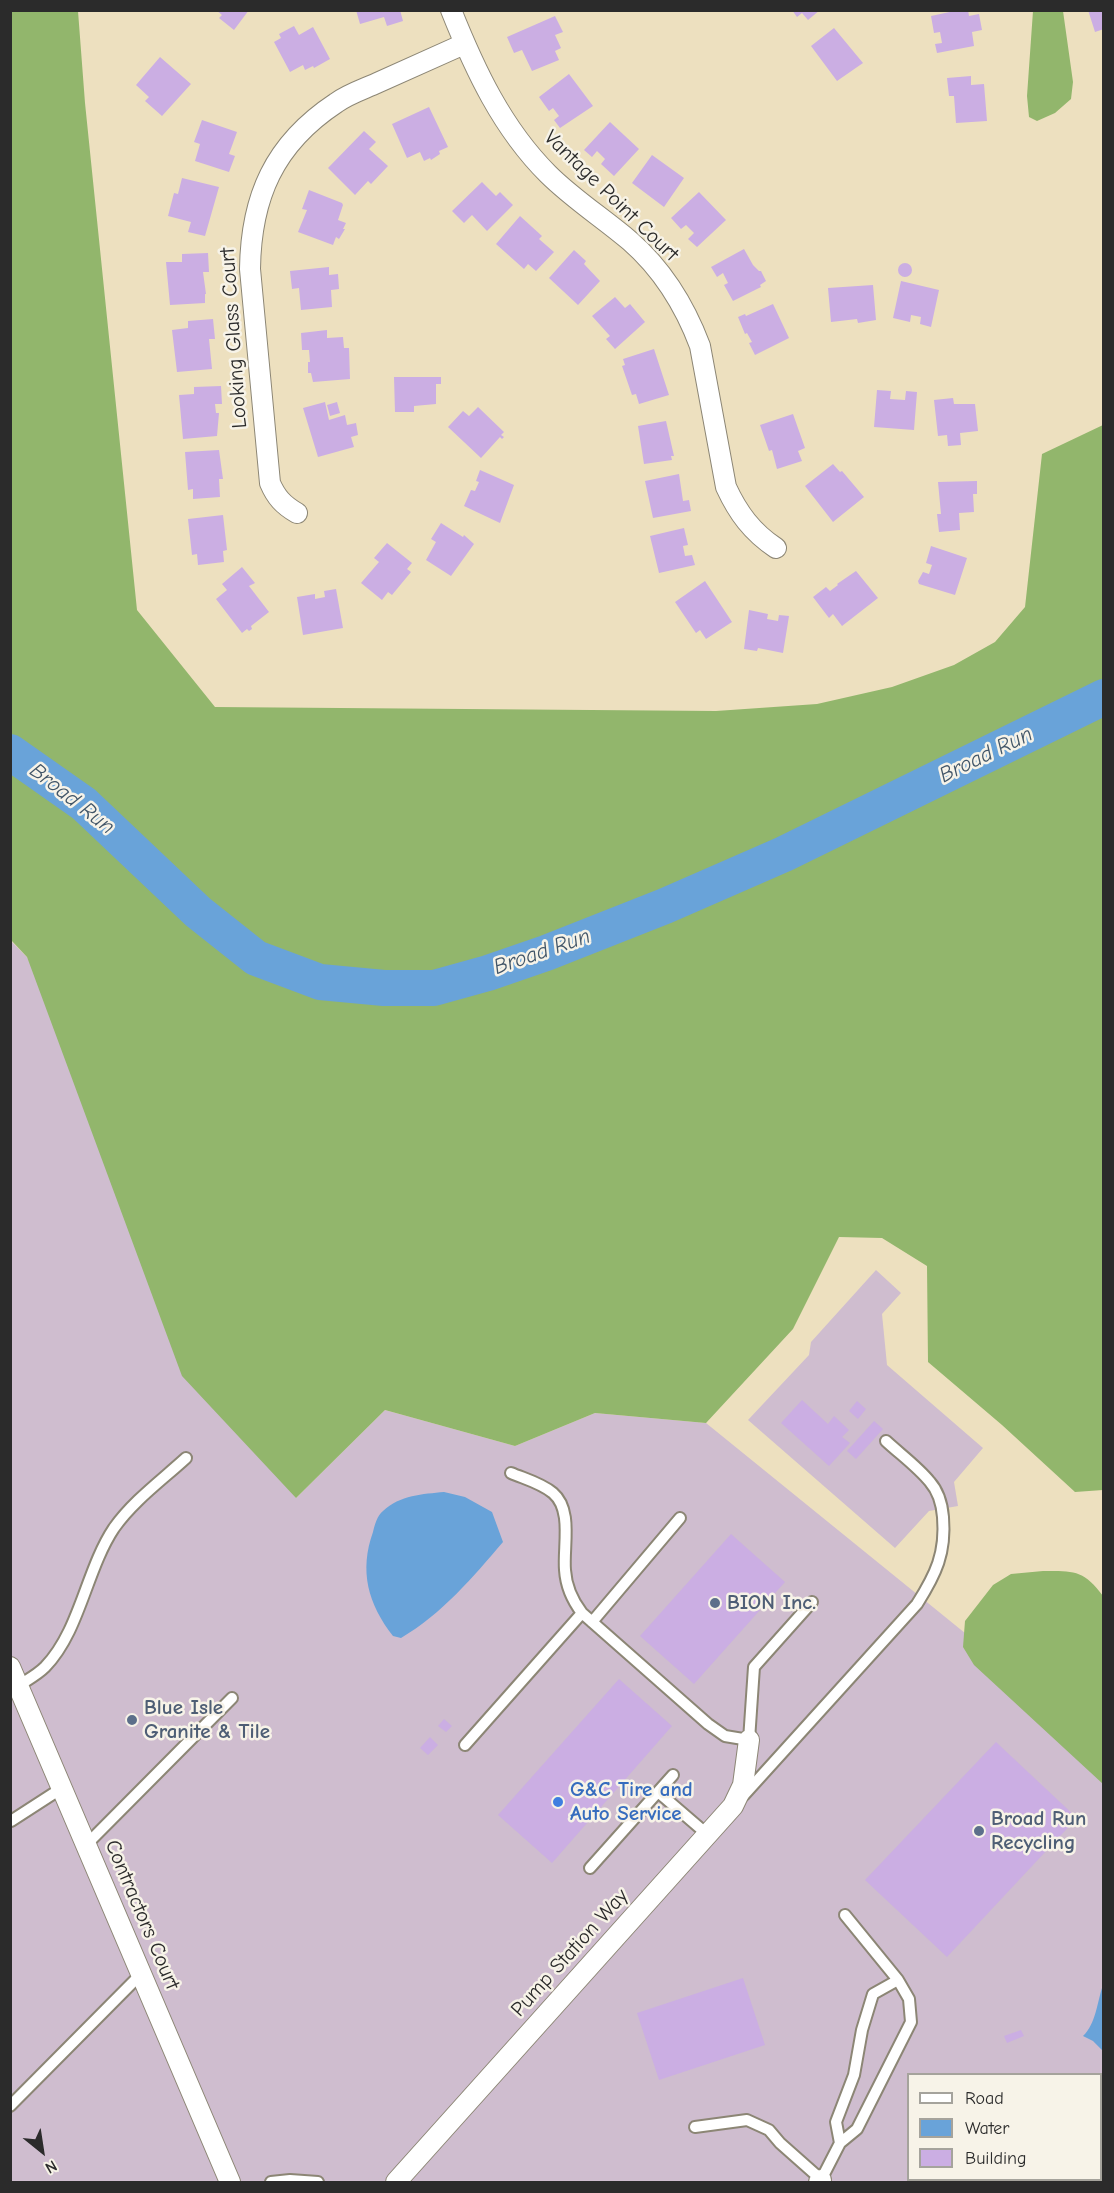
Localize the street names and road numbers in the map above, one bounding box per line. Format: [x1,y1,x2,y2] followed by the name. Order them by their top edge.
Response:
[538,125,684,267] street label: Vantage Point Court
[215,247,253,429] street label: Looking Glass Court
[99,1836,185,1994] street label: Contractors Court
[506,1884,634,2022] street label: Pump Station Way

